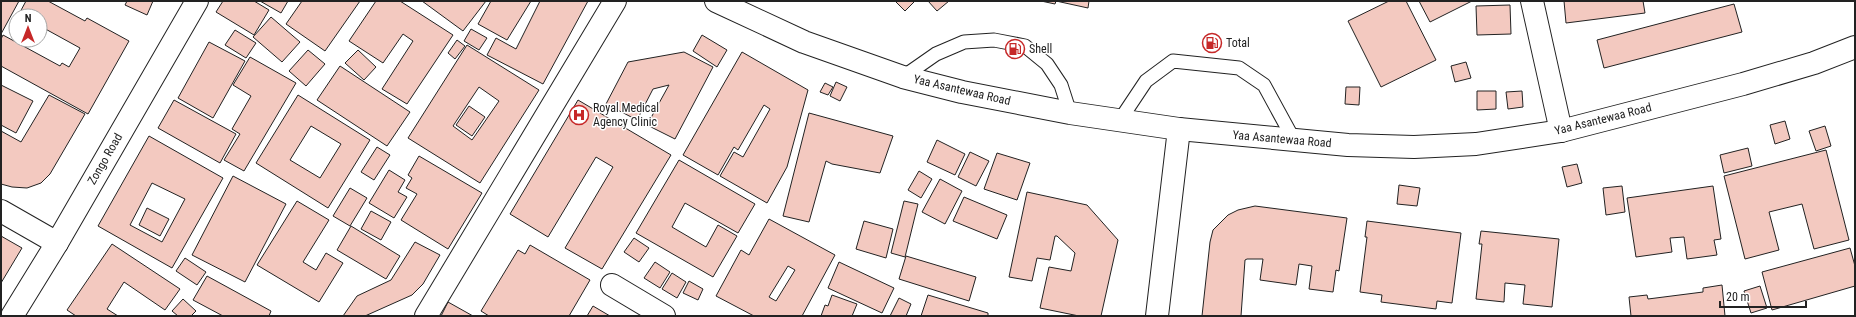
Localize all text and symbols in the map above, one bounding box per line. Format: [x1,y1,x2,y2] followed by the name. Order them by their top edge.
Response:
[8,8,48,48] north arrow
[25,12,32,25] text: N
[1201,32,1223,54] fuel station icon: Total
[1226,36,1250,50] place label: Total
[1004,38,1026,60] fuel station icon: Shell
[1029,42,1052,56] place label: Shell
[912,72,1012,108] street label: Yaa Asantewaa Road
[1553,100,1653,138] street label: Yaa Asantewaa Road
[593,101,659,129] place label: Royal Medical Agency Clinic
[568,104,590,126] hospital icon: Royal Medical Agency Clinic
[1232,128,1332,150] street label: Yaa Asantewaa Road
[85,131,125,187] street label: Zongo Road
[1720,283,1806,309] scale bar
[1726,290,1750,304] text: 20 m

